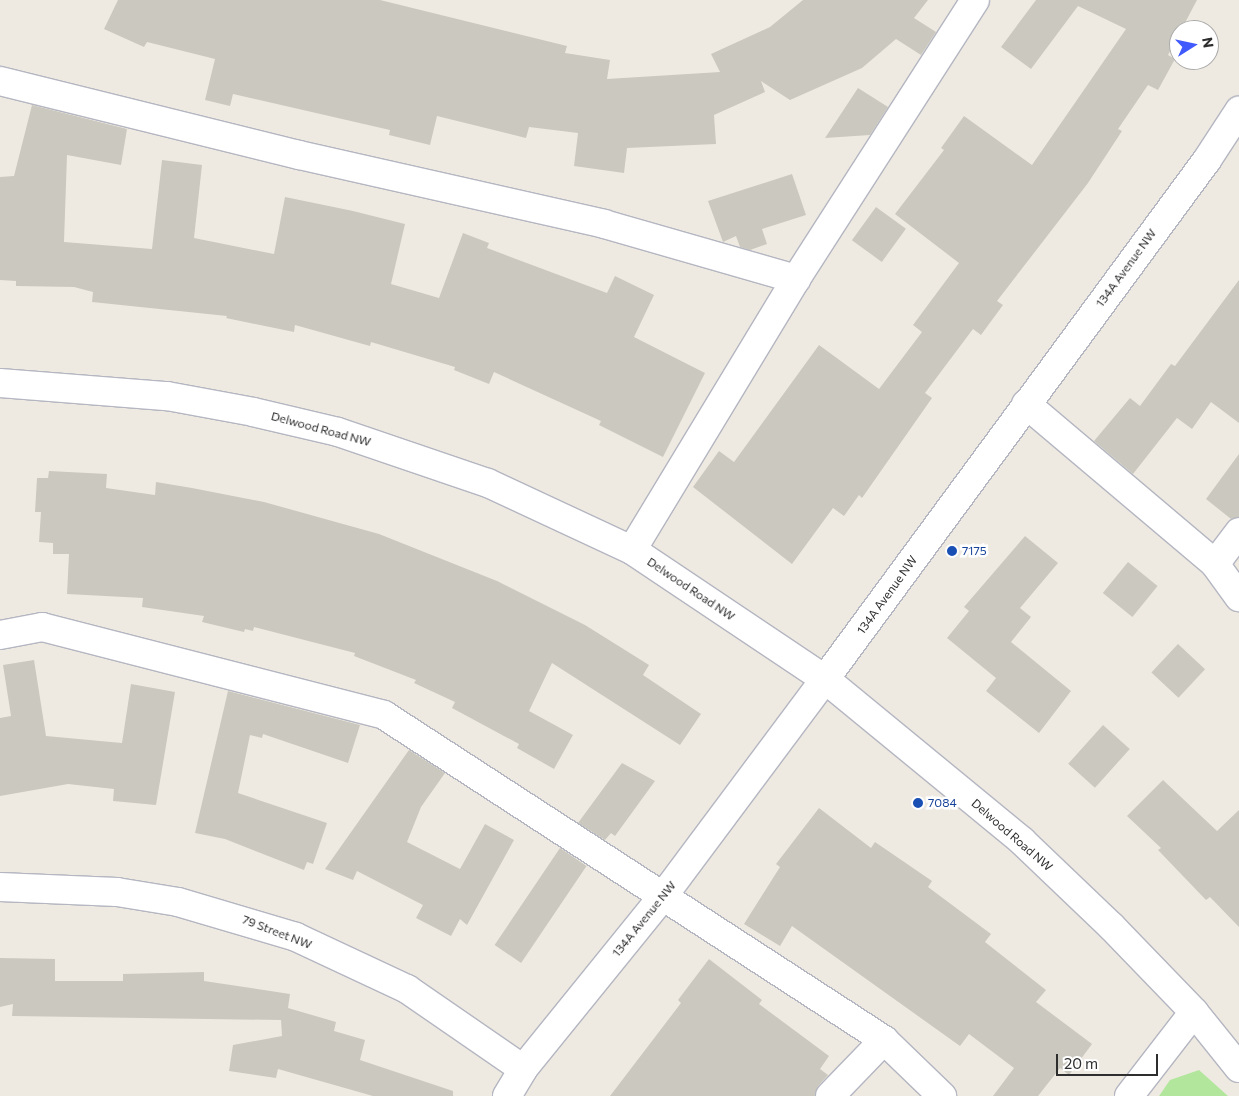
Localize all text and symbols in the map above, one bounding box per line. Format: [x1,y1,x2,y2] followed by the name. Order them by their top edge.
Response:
[1169,20,1219,70] north arrow
[1199,36,1218,49] text: N
[1093,226,1159,310] street label: 134A Avenue NW
[269,409,373,449] street label: Delwood Road NW
[962,544,987,558] place label: 7175
[946,545,958,557] marker: 7175
[854,553,920,637] street label: 134A Avenue NW
[644,554,738,624] street label: Delwood Road NW
[928,796,957,810] place label: 7084
[968,796,1056,874] street label: Delwood Road NW
[912,797,924,809] marker: 7084
[609,878,679,960] street label: 134A Avenue NW
[240,912,314,952] street label: 79 Street NW
[1059,1044,1162,1076] scale bar
[1064,1054,1098,1072] text: 20 m

